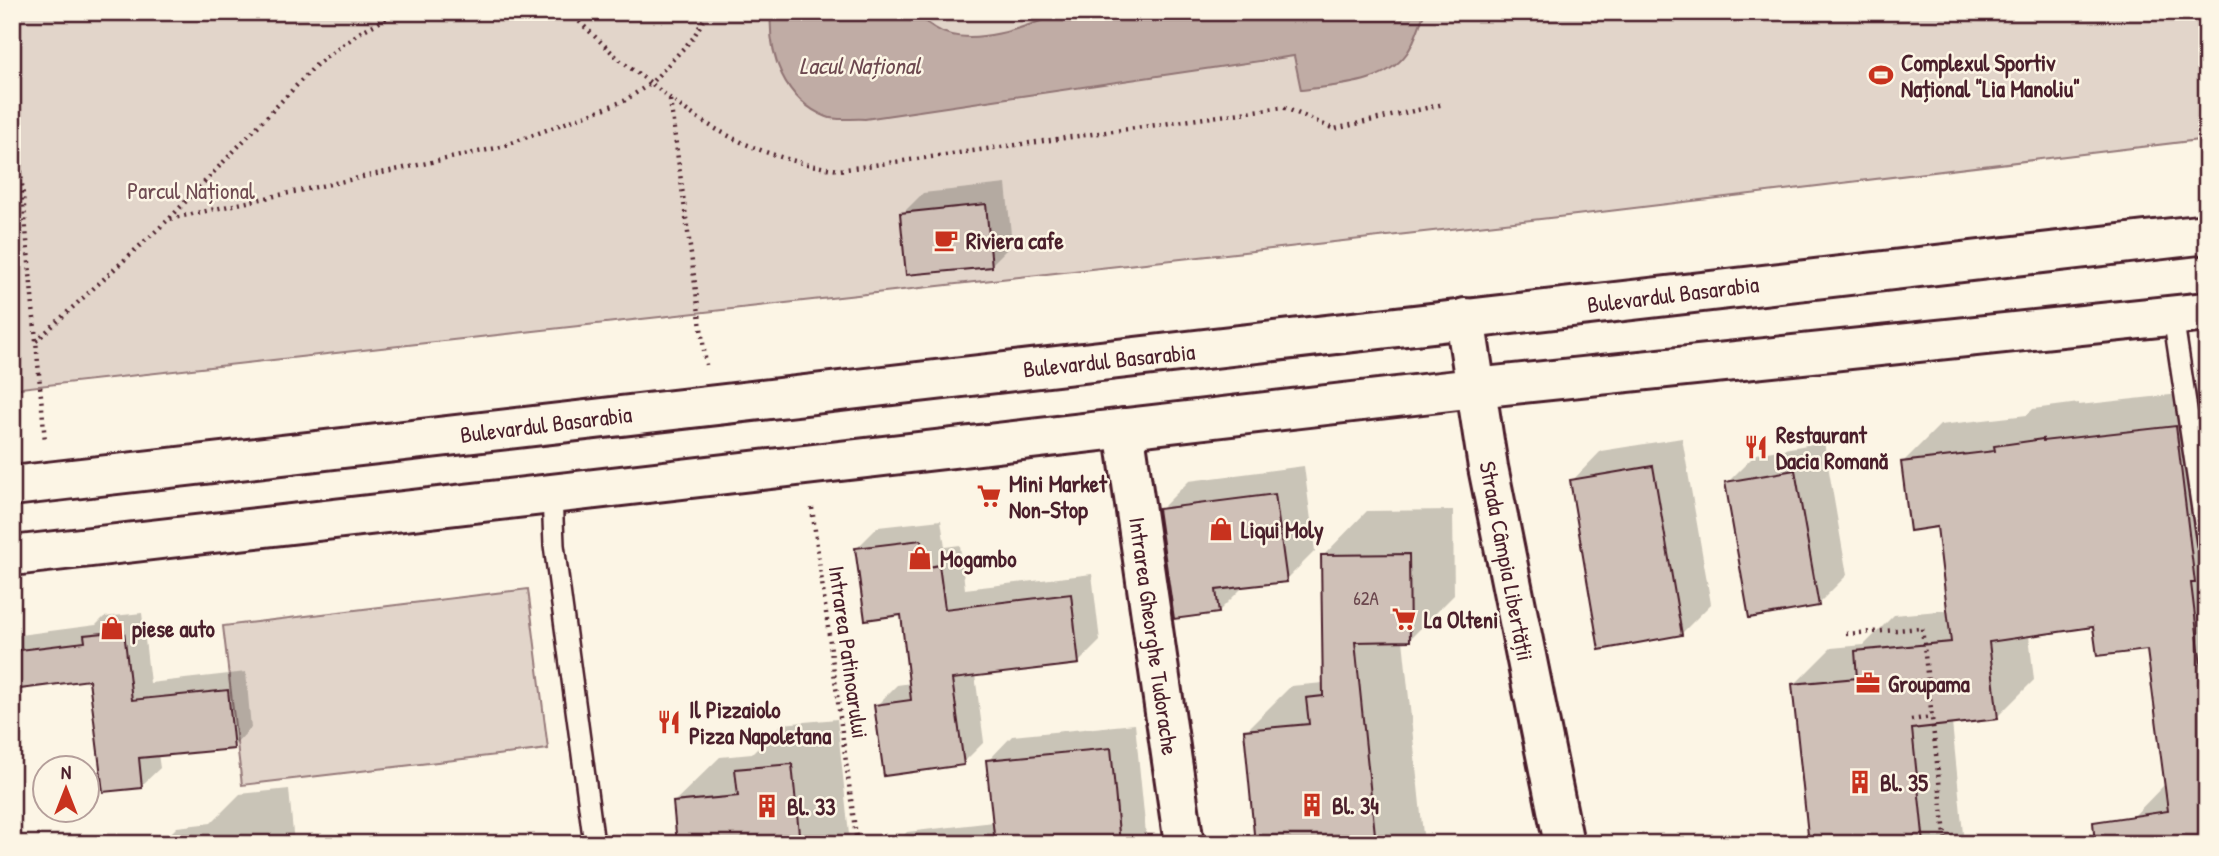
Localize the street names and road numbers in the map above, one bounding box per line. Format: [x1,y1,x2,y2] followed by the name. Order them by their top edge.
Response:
[1585,268,1761,320] street label: Bulevardul Basarabia
[1021,336,1197,384] street label: Bulevardul Basarabia
[458,398,634,450] street label: Bulevardul Basarabia
[1472,459,1542,663] street label: Strada Câmpia Libertății
[1122,515,1186,757] street label: Intrarea Gheorghe Tudorache
[822,564,876,740] street label: Intrarea Patinoarului

